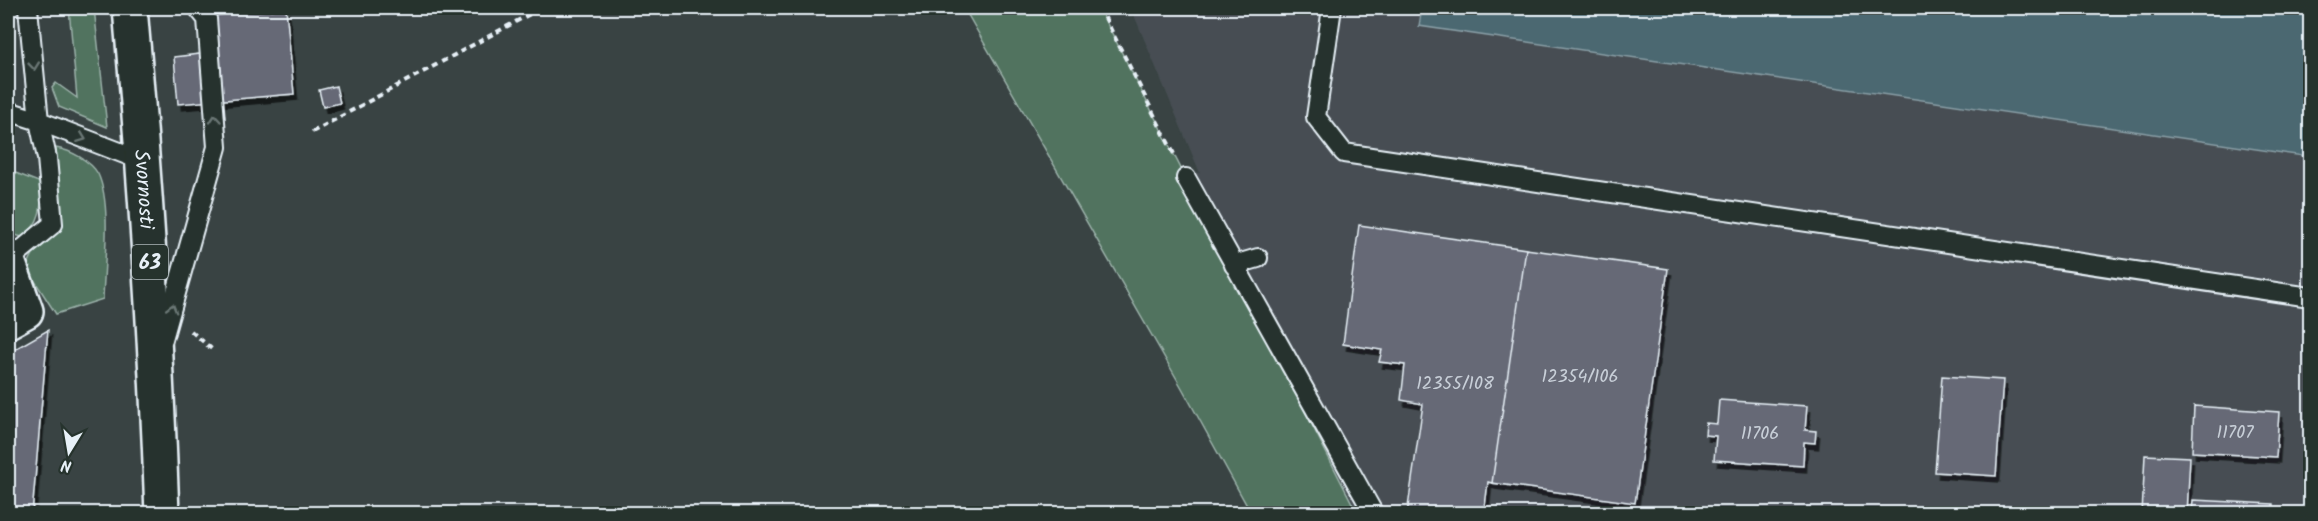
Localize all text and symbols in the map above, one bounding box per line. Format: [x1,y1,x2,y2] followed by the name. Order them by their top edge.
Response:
[27,61,40,70] one-way arrow
[209,114,222,123] one-way arrow
[77,130,87,143] one-way arrow
[124,149,162,231] street label: Svornosti
[132,245,168,279] road number: 63
[165,303,177,313] one-way arrow
[1541,363,1619,392] house number: 12354/106
[1416,370,1494,399] house number: 12355/108
[2217,419,2254,448] house number: 11707
[1741,420,1779,449] house number: 11706
[39,422,99,482] north arrow
[59,452,74,478] text: N

